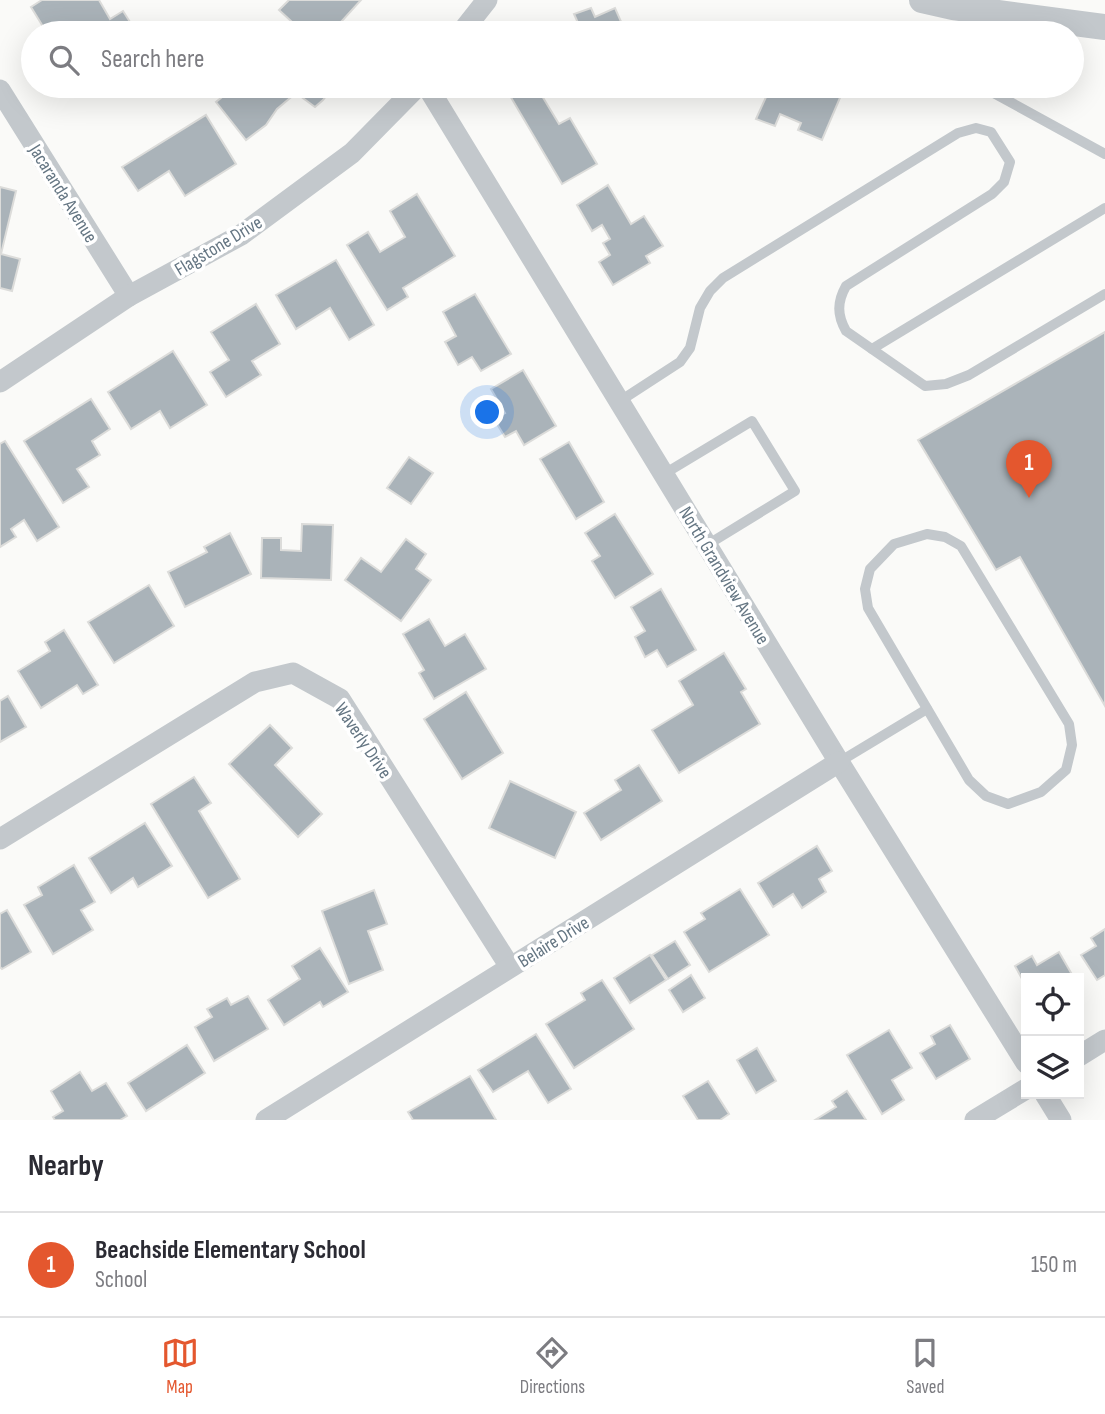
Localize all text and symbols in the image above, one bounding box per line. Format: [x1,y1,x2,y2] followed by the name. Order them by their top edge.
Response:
[21,21,1084,98] search box
[45,41,83,79] icon: search
[101,44,204,75] text: Search here
[23,140,102,247] street label: Jacaranda Avenue
[171,211,267,281] street label: Flagstone Drive
[470,395,504,429] your location
[1006,440,1052,498] pin: 1
[673,503,774,649] street label: North Grandview Avenue
[329,699,396,783] street label: Waverly Drive
[514,911,594,973] street label: Belaire Drive
[1021,973,1084,1099] map controls
[1021,973,1084,1036] button: locate
[1021,1036,1084,1099] button: layers
[28,1148,104,1184] text: Nearby
[95,1235,366,1266] text: Beachside Elementary School
[46,1251,56,1279] text: 1
[1031,1251,1077,1279] text: 150 m
[95,1266,147,1294] text: School
[161,1334,199,1399] tab: Map
[520,1334,585,1399] tab: Directions
[906,1334,944,1399] tab: Saved

